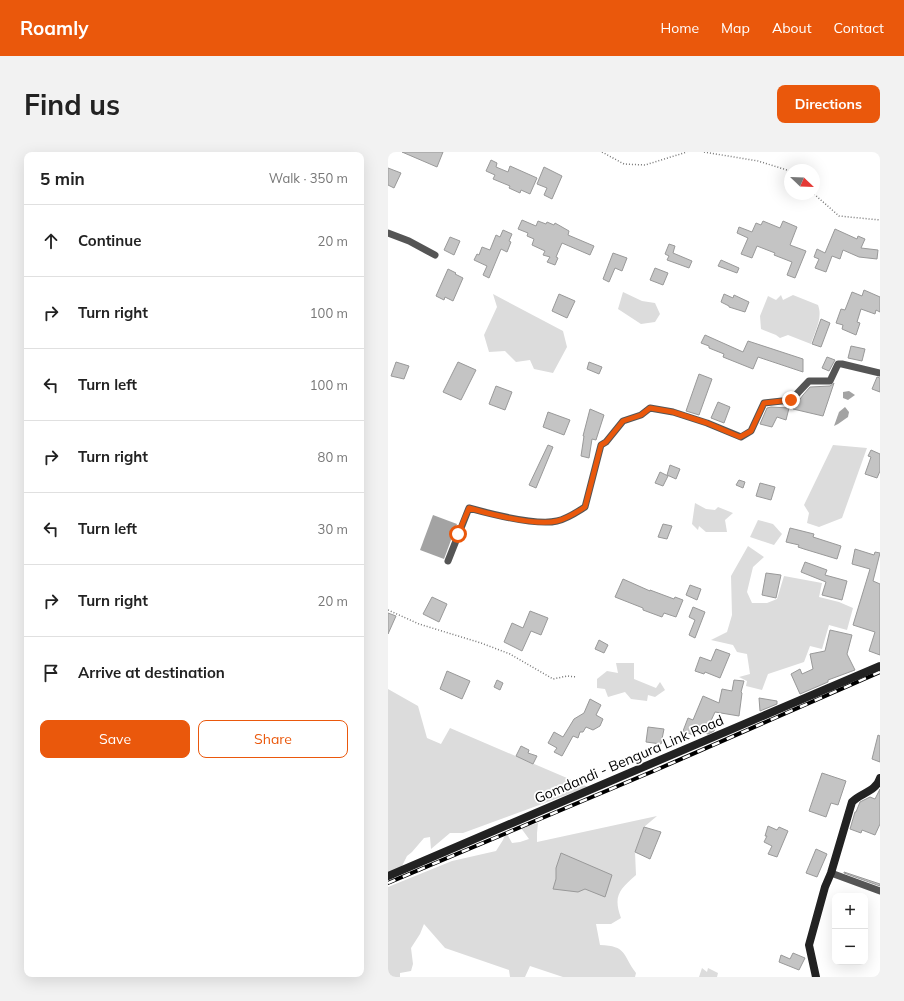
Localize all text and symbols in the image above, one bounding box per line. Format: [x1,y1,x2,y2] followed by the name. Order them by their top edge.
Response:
[20,16,88,40] text: Roamly
[660,19,699,37] text: Home
[721,19,750,37] text: Map
[772,19,812,37] text: About
[834,19,884,37] text: Contact
[777,85,880,123] button: Directions
[24,87,120,122] text: Find us
[784,164,820,200] north arrow
[40,168,85,189] text: 5 min
[269,170,348,186] text: Walk · 350 m
[40,230,62,252] icon: ahead
[78,231,141,250] text: Continue
[318,233,348,249] text: 20 m
[40,302,62,324] icon: right
[78,303,148,322] text: Turn right
[310,305,348,321] text: 100 m
[40,374,62,396] icon: left
[78,375,137,394] text: Turn left
[310,377,348,393] text: 100 m
[782,391,800,409] route end
[40,446,62,468] icon: right
[78,447,148,466] text: Turn right
[318,449,348,465] text: 80 m
[40,518,62,540] icon: left
[78,519,137,538] text: Turn left
[318,521,348,537] text: 30 m
[449,525,467,543] route start
[40,590,62,612] icon: right
[78,591,148,610] text: Turn right
[318,593,348,609] text: 20 m
[40,662,62,684] icon: arrive
[78,663,225,682] text: Arrive at destination
[532,711,726,807] street label: Gomdandi - Bengura Link Road
[40,720,190,758] button: Save
[198,720,348,758] button: Share
[832,893,868,965] map controls
[832,893,868,929] button: +
[832,929,868,965] button: −

